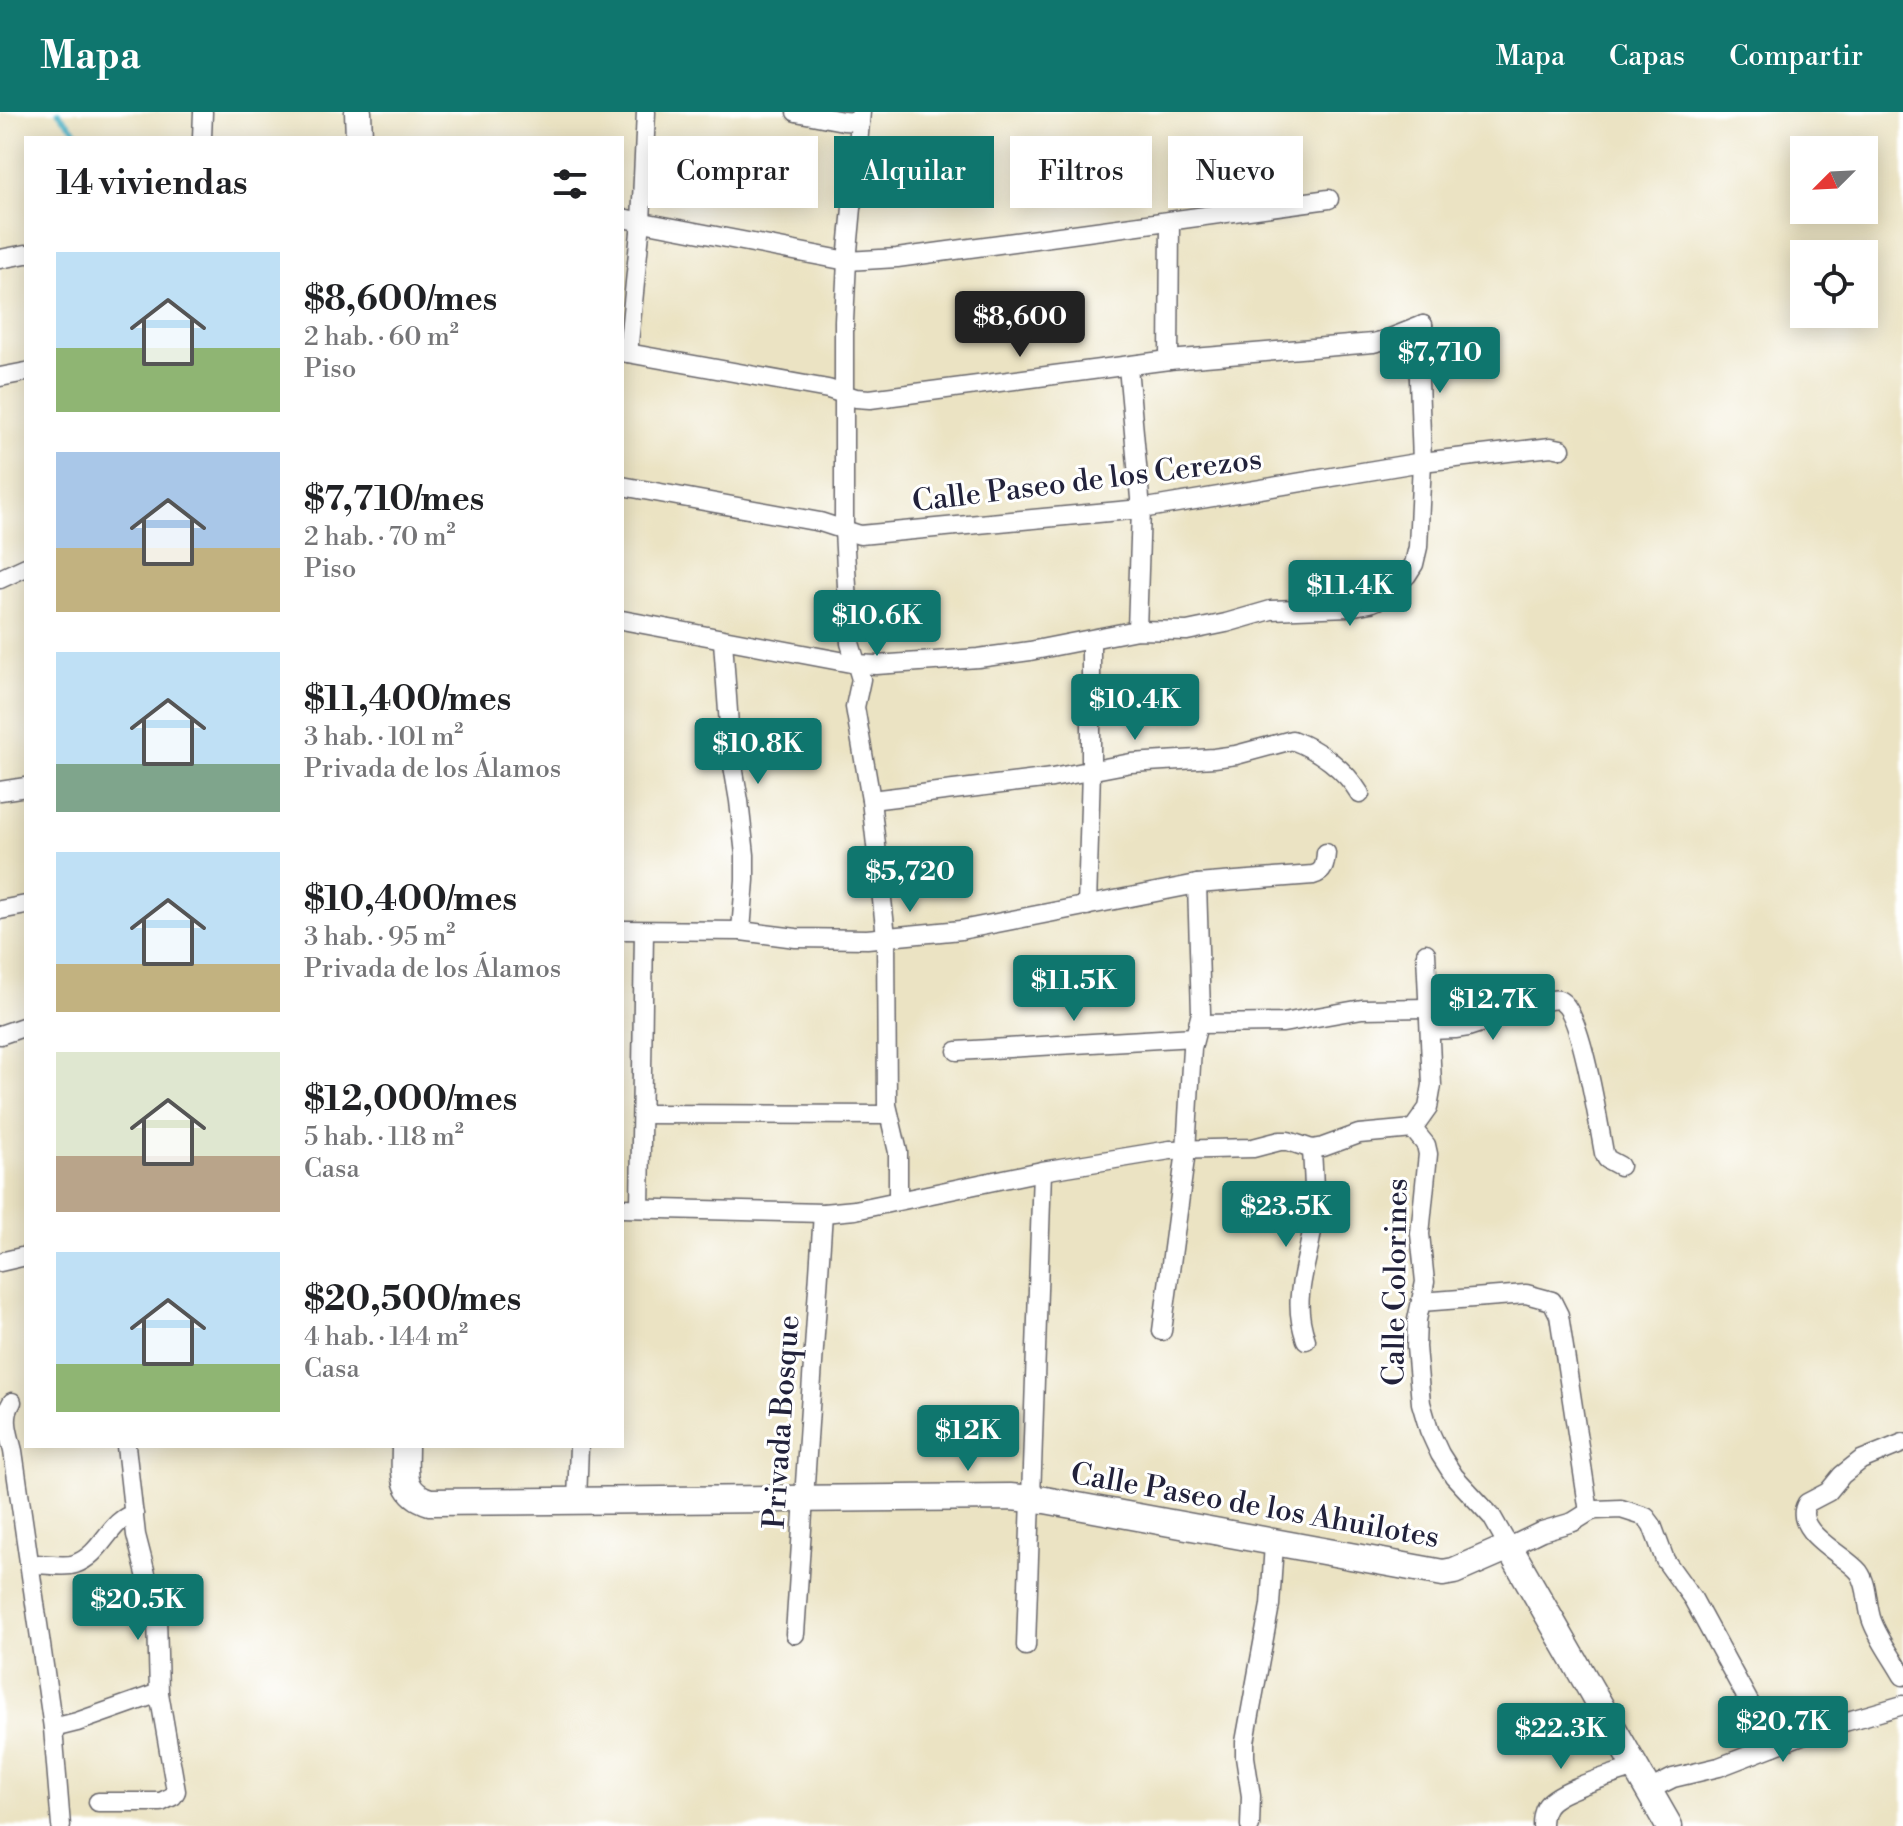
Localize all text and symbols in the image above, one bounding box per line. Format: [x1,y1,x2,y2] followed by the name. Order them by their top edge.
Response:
[40,33,140,80] text: Mapa
[1496,39,1565,74] text: Mapa
[1609,39,1685,74] text: Capas
[1729,39,1863,74] text: Compartir
[648,136,818,208] chip: Comprar
[834,136,994,208] chip: Alquilar
[1010,136,1152,208] chip: Filtros
[1168,136,1303,208] chip: Nuevo
[1790,136,1878,224] north arrow
[1790,136,1878,328] map controls
[548,162,592,206] icon: filters
[56,163,248,205] text: 14 viviendas
[1790,240,1878,328] button: locate
[304,279,497,321] text: $8,600/mes
[120,284,216,380] icon: home
[955,291,1085,359] pin: $8,600
[973,301,1067,333] text: $8,600
[304,321,459,353] text: 2 hab. · 60 m²
[1375,327,1505,395] pin: $7,710
[1398,337,1482,369] text: $7,710
[304,353,356,385] text: Piso
[910,441,1264,521] street label: Calle Paseo de los Cerezos
[304,479,484,521] text: $7,710/mes
[120,484,216,580] icon: home
[304,521,456,553] text: 2 hab. · 70 m²
[304,553,356,585] text: Piso
[1285,560,1415,628] pin: $11.4K
[1306,570,1394,602] text: $11.4K
[812,590,942,658] pin: $10.6K
[832,600,922,632] text: $10.6K
[1070,674,1200,742] pin: $10.4K
[304,679,511,721] text: $11,400/mes
[120,684,216,780] icon: home
[1089,684,1181,716] text: $10.4K
[693,718,823,786] pin: $10.8K
[304,721,463,753] text: 3 hab. · 101 m²
[713,728,803,760] text: $10.8K
[304,753,561,785] text: Privada de los Álamos
[845,846,975,914] pin: $5,720
[865,856,955,888] text: $5,720
[304,879,517,921] text: $10,400/mes
[120,884,216,980] icon: home
[304,921,455,953] text: 3 hab. · 95 m²
[304,953,561,985] text: Privada de los Álamos
[1009,955,1139,1023] pin: $11.5K
[1031,965,1117,997] text: $11.5K
[1428,974,1558,1042] pin: $12.7K
[1449,984,1537,1016] text: $12.7K
[304,1079,517,1121] text: $12,000/mes
[120,1084,216,1180] icon: home
[304,1121,464,1153] text: 5 hab. · 118 m²
[304,1153,360,1185] text: Casa
[1375,1178,1417,1386] street label: Calle Colorines
[1221,1181,1351,1249] pin: $23.5K
[1240,1191,1332,1223] text: $23.5K
[304,1279,521,1321] text: $20,500/mes
[120,1284,216,1380] icon: home
[756,1314,808,1530] street label: Privada Bosque
[304,1321,468,1353] text: 4 hab. · 144 m²
[304,1353,360,1385] text: Casa
[921,1405,1015,1473] pin: $12K
[935,1415,1001,1447] text: $12K
[1068,1455,1442,1557] street label: Calle Paseo de los Ahuilotes
[73,1574,203,1642] pin: $20.5K
[91,1584,185,1616] text: $20.5K
[1718,1696,1848,1764] pin: $20.7K
[1496,1703,1626,1771] pin: $22.3K
[1736,1706,1830,1738] text: $20.7K
[1515,1713,1607,1745] text: $22.3K

